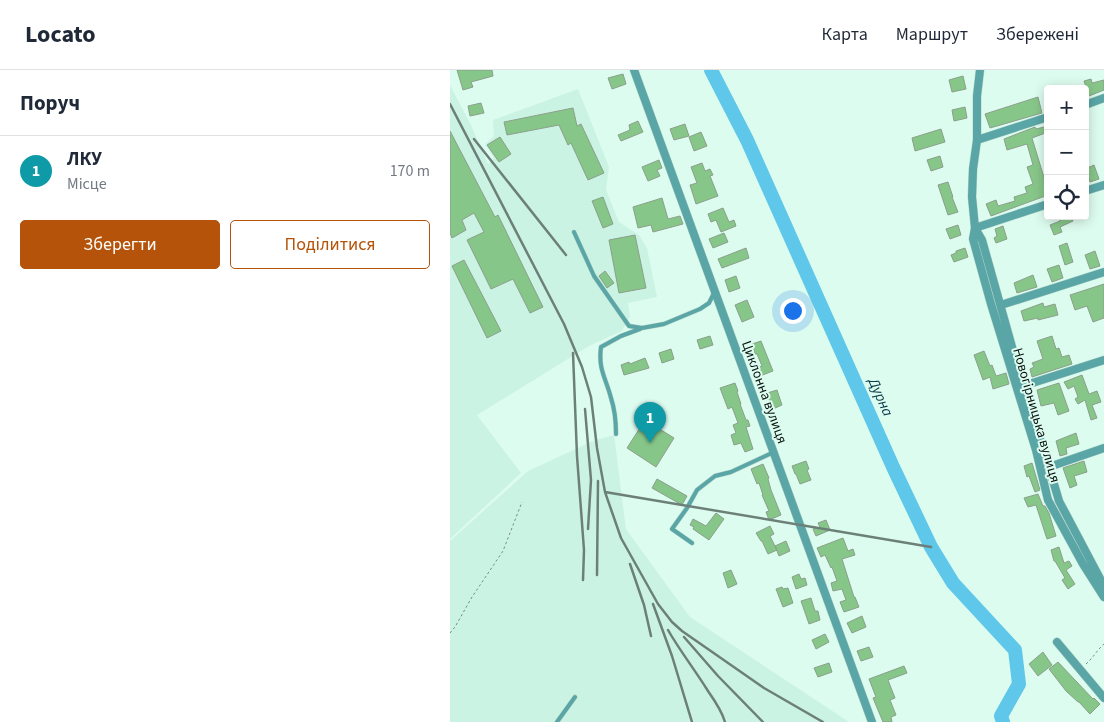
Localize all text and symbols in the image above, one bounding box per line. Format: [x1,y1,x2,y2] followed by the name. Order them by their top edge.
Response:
[25,17,96,52] text: Locato
[822,22,868,47] text: Карта
[896,22,968,47] text: Маршрут
[996,22,1079,47] text: Збережені
[1044,85,1089,220] map controls
[1044,85,1089,130] button: +
[20,88,80,118] text: Поруч
[1044,130,1089,175] button: −
[67,146,102,173] text: ЛКУ
[32,160,40,182] text: 1
[390,160,430,182] text: 170 m
[67,173,107,195] text: Місце
[1044,175,1089,220] button: locate
[20,220,220,269] button: Зберегти
[230,220,430,269] button: Поділитися
[780,298,806,324] your location
[736,338,792,447] street label: Циклонна вулиця
[1007,346,1065,485] street label: Новогірницька вулиця
[862,374,898,420] water label: Дурна
[634,402,666,443] pin: 1

